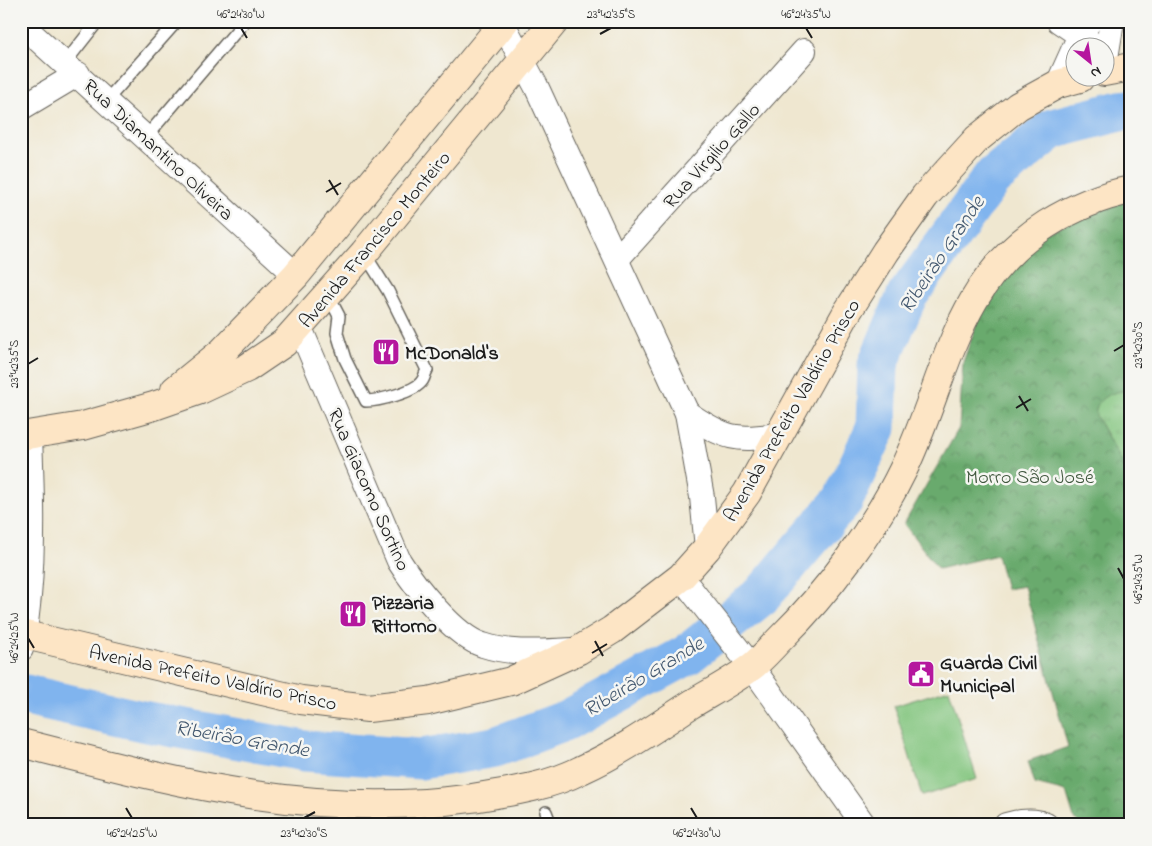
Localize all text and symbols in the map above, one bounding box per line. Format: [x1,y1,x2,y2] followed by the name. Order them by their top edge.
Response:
[217,6,265,24] text: 46°24'30"W
[587,6,636,24] text: 23°42'35"S
[781,6,831,24] text: 46°24'35"W
[1064,38,1114,88] north arrow
[1086,61,1105,83] text: N
[75,73,239,229] street label: Rua Diamantino Oliveira
[657,97,769,217] street label: Rua Virgilio Gallo
[293,146,459,336] street label: Avenida Francisco Monteiro
[892,189,994,320] water label: Ribeirão Grande
[717,295,869,528] street label: Avenida Prefeito Valdírio Prisco
[1130,321,1148,368] text: 23°42'30"S
[371,337,401,367] restaurant icon: McDonald's
[6,339,24,388] text: 23°42'35"S
[405,340,499,369] place label: McDonald's
[319,404,417,576] street label: Rua Giacomo Sortino
[966,464,1094,493] park label: Morro São José
[1130,554,1148,604] text: 46°24'35"W
[372,590,437,642] place label: Pizzaria Rittorno
[338,599,368,629] restaurant icon: Pizzaria Rittorno
[6,613,24,663] text: 46°24'25"W
[578,629,711,725] water label: Ribeirão Grande
[86,639,339,720] street label: Avenida Prefeito Valdírio Prisco
[940,650,1037,702] place label: Guarda Civil Municipal
[906,659,936,689] public building icon: Guarda Civil Municipal
[172,713,313,767] water label: Ribeirão Grande
[107,825,157,843] text: 46°24'25"W
[281,825,328,843] text: 23°42'30"S
[673,825,721,843] text: 46°24'30"W

